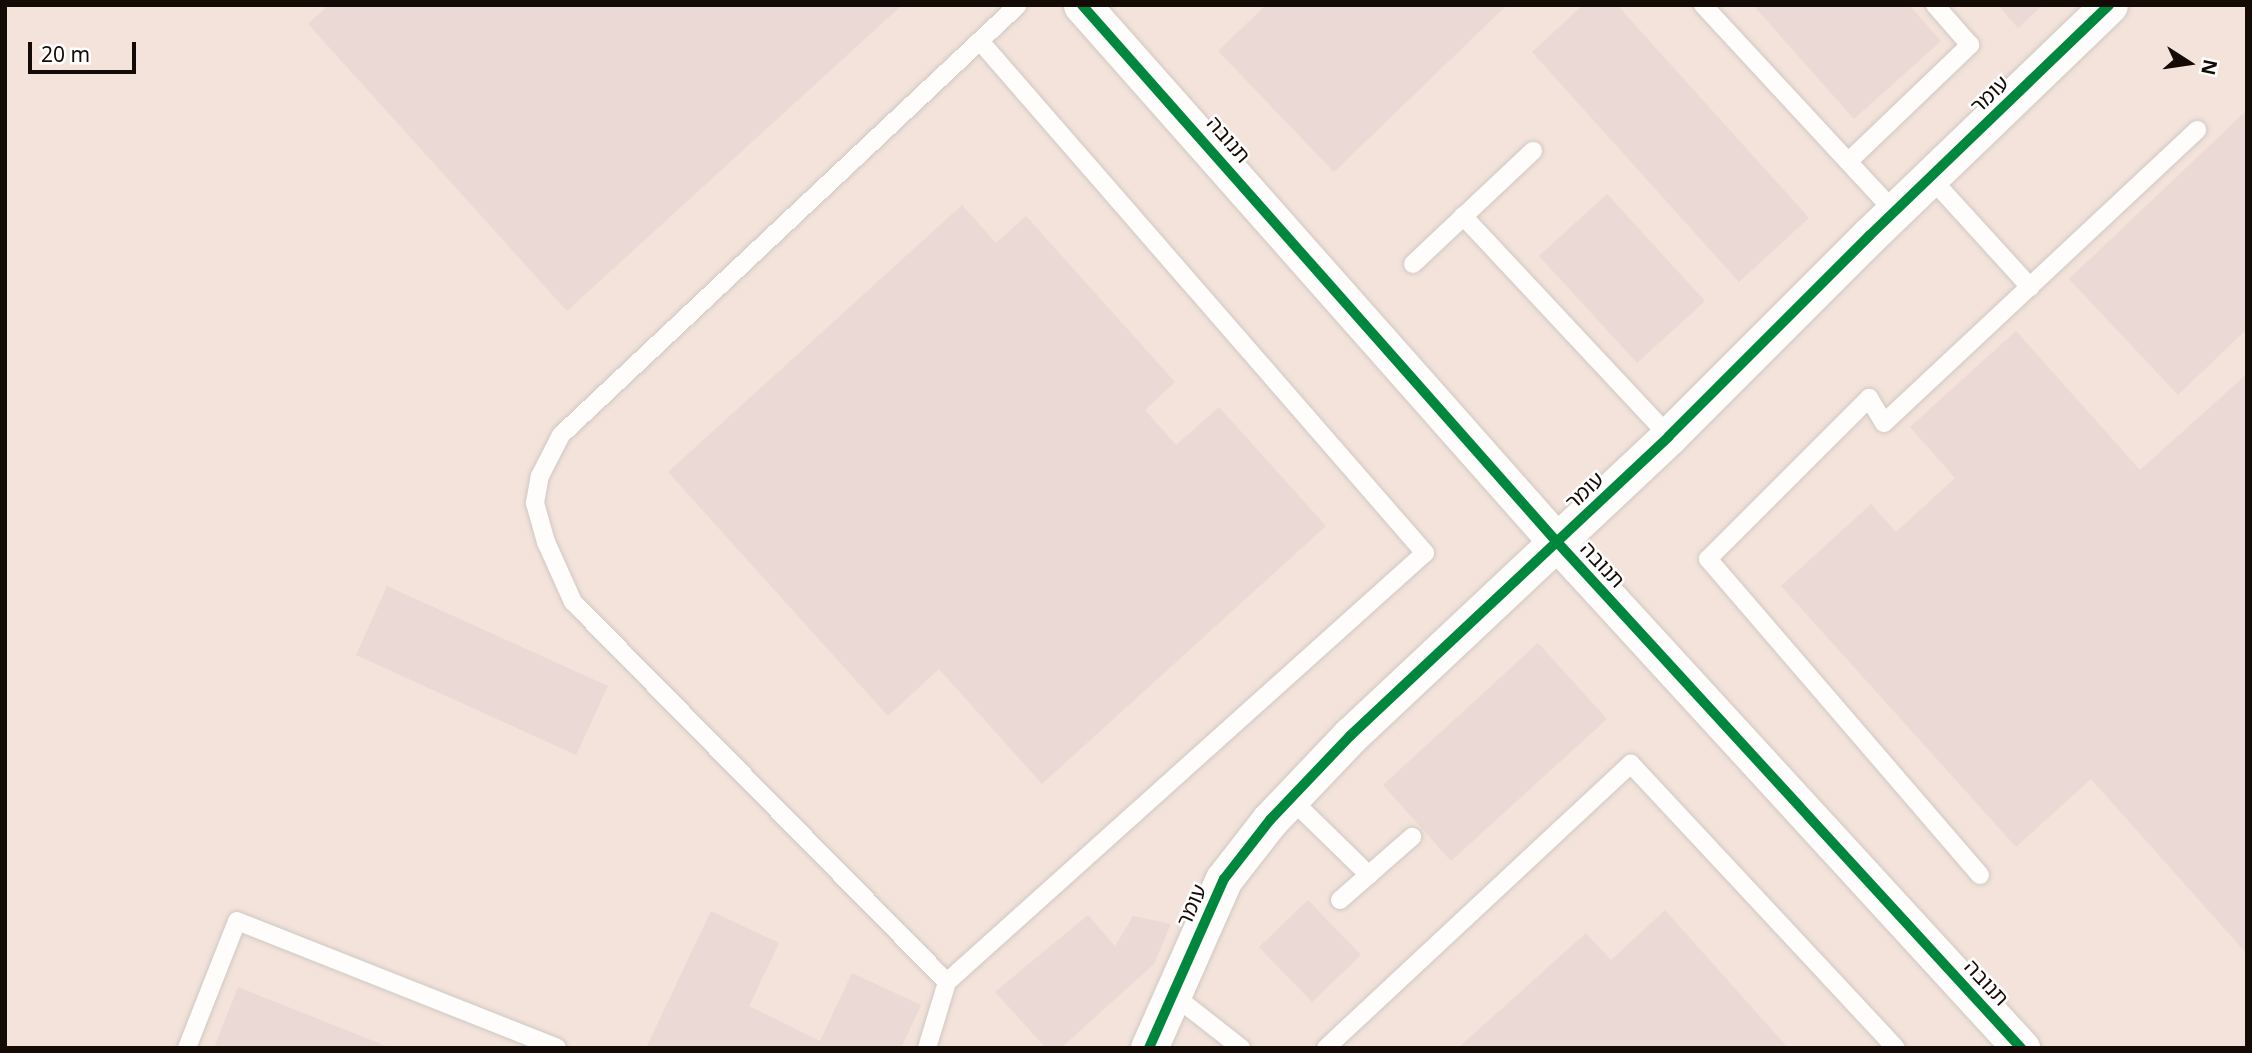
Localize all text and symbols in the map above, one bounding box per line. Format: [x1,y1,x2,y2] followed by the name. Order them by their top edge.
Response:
[32,28,140,72] scale bar
[2154,28,2224,98] north arrow
[41,40,90,68] text: 20 m
[2195,57,2224,78] text: N
[1965,70,2013,118] street label: עומר
[1202,110,1256,168] street label: תנובה
[1559,466,1609,514] street label: עומר
[1575,536,1631,592] street label: תנובה
[1171,880,1211,930] street label: עומר
[1959,954,2015,1010] street label: תנובה

